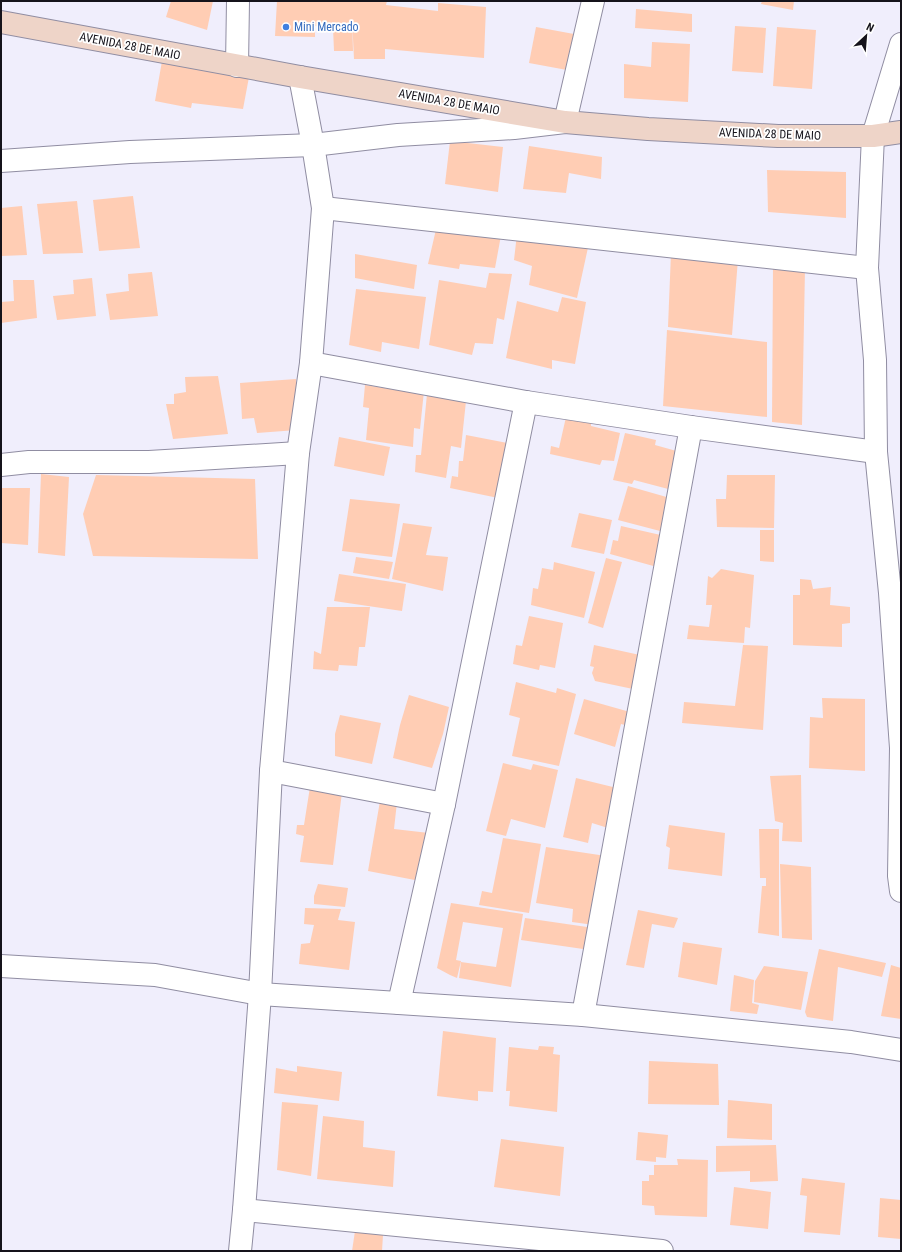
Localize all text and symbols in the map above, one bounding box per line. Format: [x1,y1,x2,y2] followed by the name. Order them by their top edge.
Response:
[846,16,886,56] north arrow
[294,20,359,34] place label: Mini Mercado
[864,20,876,35] text: N
[281,22,291,32] marker: Mini Mercado
[78,29,182,63] street label: AVENIDA 28 DE MAIO
[397,86,501,118] street label: AVENIDA 28 DE MAIO
[719,125,821,143] street label: AVENIDA 28 DE MAIO

